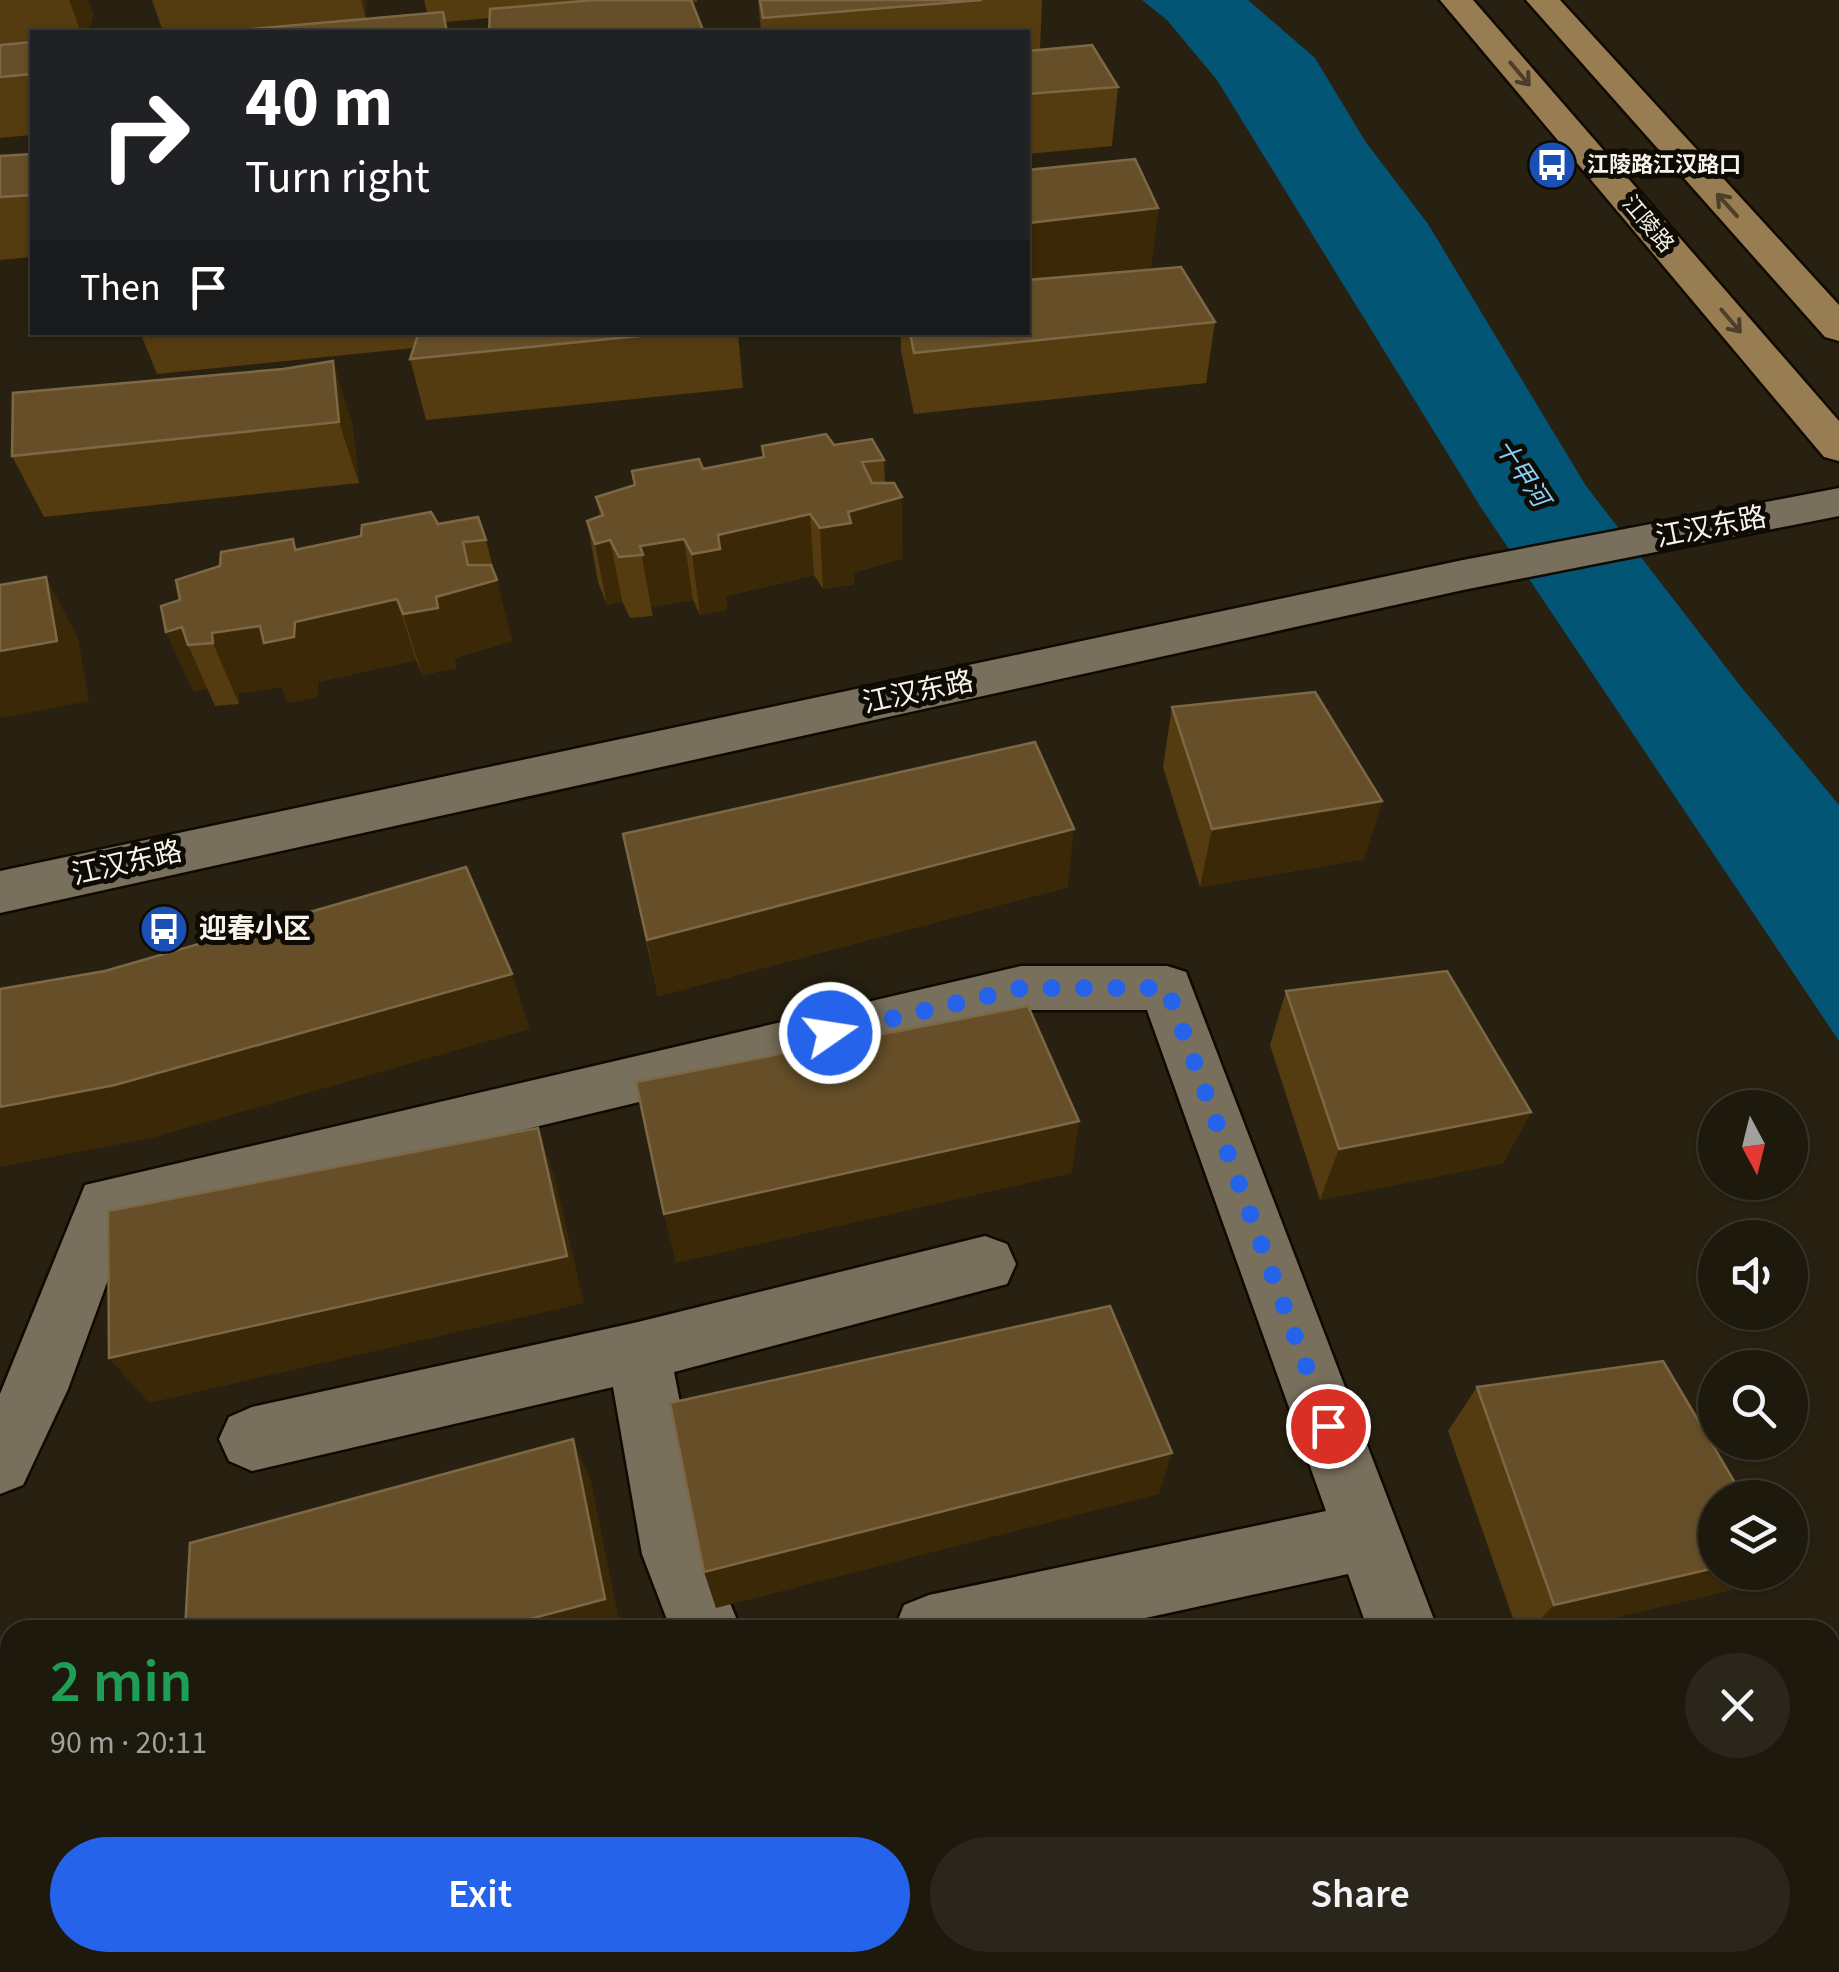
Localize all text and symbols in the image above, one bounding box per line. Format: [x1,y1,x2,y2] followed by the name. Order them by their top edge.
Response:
[245,53,393,153] text: 40 m
[1508,61,1531,86] one-way arrow
[80,70,210,200] icon: right
[1526,139,1578,191] bus stop icon: 江陵路江汉路口
[245,146,430,210] text: Turn right
[1587,149,1741,181] place label: 江陵路江汉路口
[1615,188,1681,260] street label: 江陵路
[1716,193,1739,218] one-way arrow
[181,260,236,315] icon: arrive
[80,261,161,315] text: Then
[1719,308,1741,334] one-way arrow
[1486,432,1560,517] water label: 十甲河
[1652,497,1770,557] street label: 江汉东路
[859,661,977,723] street label: 江汉东路
[68,831,186,895] street label: 江汉东路
[138,903,190,955] bus stop icon: 迎春小区
[199,909,311,949] place label: 迎春小区
[778,981,882,1085] position arrow
[1698,1090,1808,1200] north arrow
[1698,1090,1808,1590] map controls
[1698,1220,1808,1330] button: sound
[1698,1350,1808,1460] button: search
[1286,1384,1371,1469] pin
[1301,1399,1356,1454] icon: arrive
[1698,1480,1808,1590] button: layers
[50,1640,193,1725] text: 2 min
[1685,1653,1790,1758] button: close
[50,1720,207,1766] text: 90 m · 20:11
[50,1837,910,1952] button: Exit
[930,1837,1790,1952] button: Share

